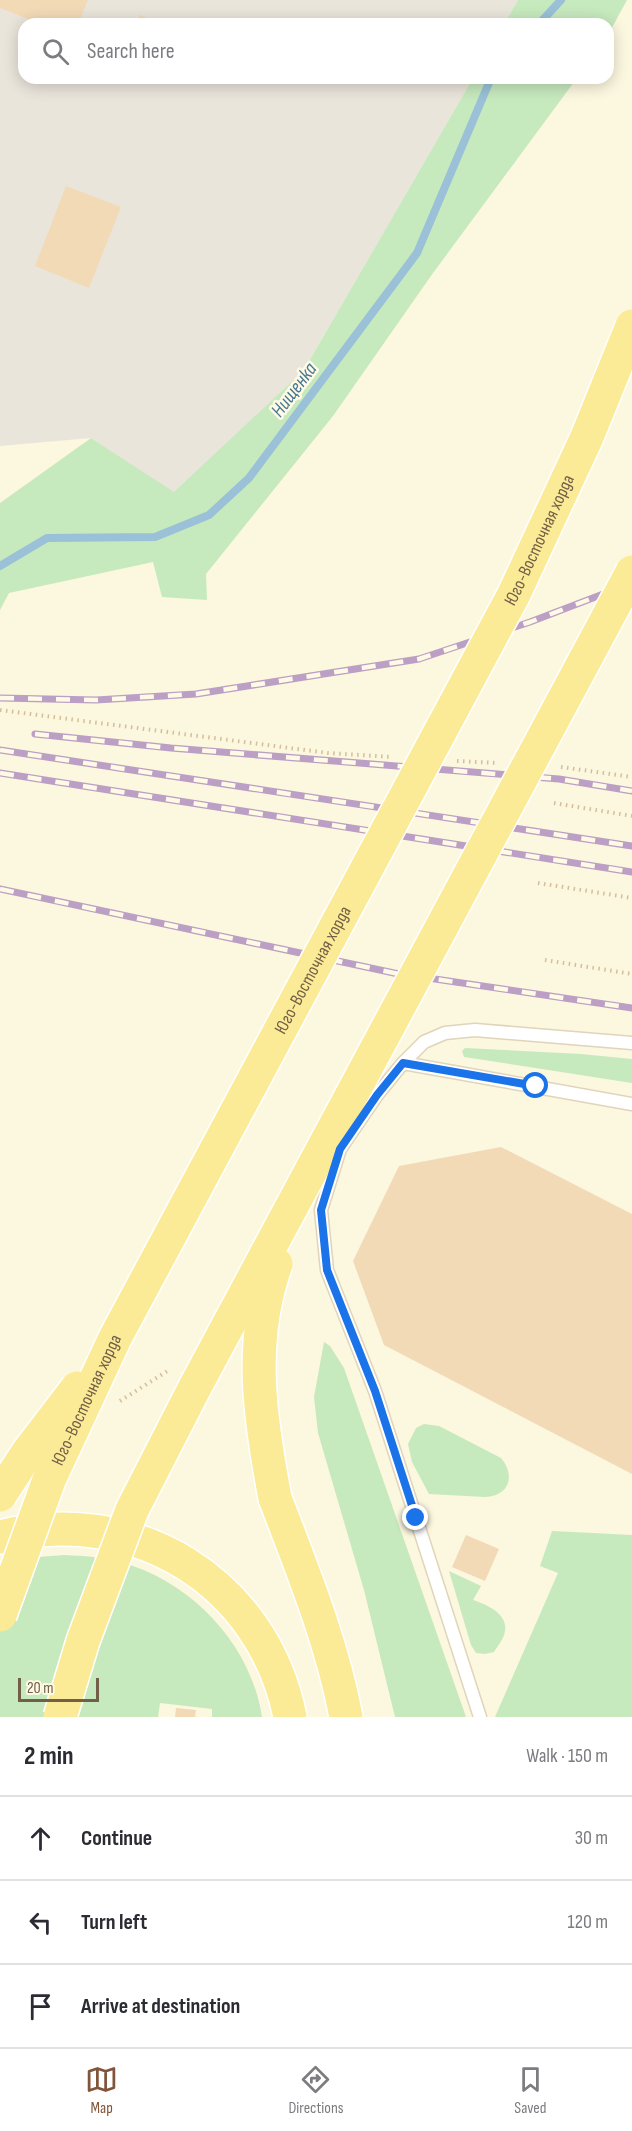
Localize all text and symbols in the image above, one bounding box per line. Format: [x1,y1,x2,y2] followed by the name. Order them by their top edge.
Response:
[18,18,614,84] search box
[39,35,72,68] icon: search
[87,38,174,65] text: Search here
[266,358,322,422] water label: Нищенка
[499,471,579,609] street label: Юго-Восточная хорда
[270,902,355,1037] street label: Юго-Восточная хорда
[522,1072,548,1098] route start
[47,1331,126,1469] street label: Юго-Восточная хорда
[402,1504,428,1530] route end
[18,1675,99,1702] scale bar
[27,1679,54,1698] text: 20 m
[24,1741,74,1772] text: 2 min
[526,1744,608,1768] text: Walk · 150 m
[24,1822,57,1855] icon: ahead
[81,1825,152,1852] text: Continue
[575,1826,608,1850] text: 30 m
[24,1906,57,1939] icon: left
[81,1909,147,1936] text: Turn left
[568,1910,608,1934] text: 120 m
[24,1990,57,2023] icon: arrive
[81,1993,240,2020] text: Arrive at destination
[85,2063,118,2118] tab: Map
[288,2063,344,2118] tab: Directions
[514,2063,547,2118] tab: Saved

